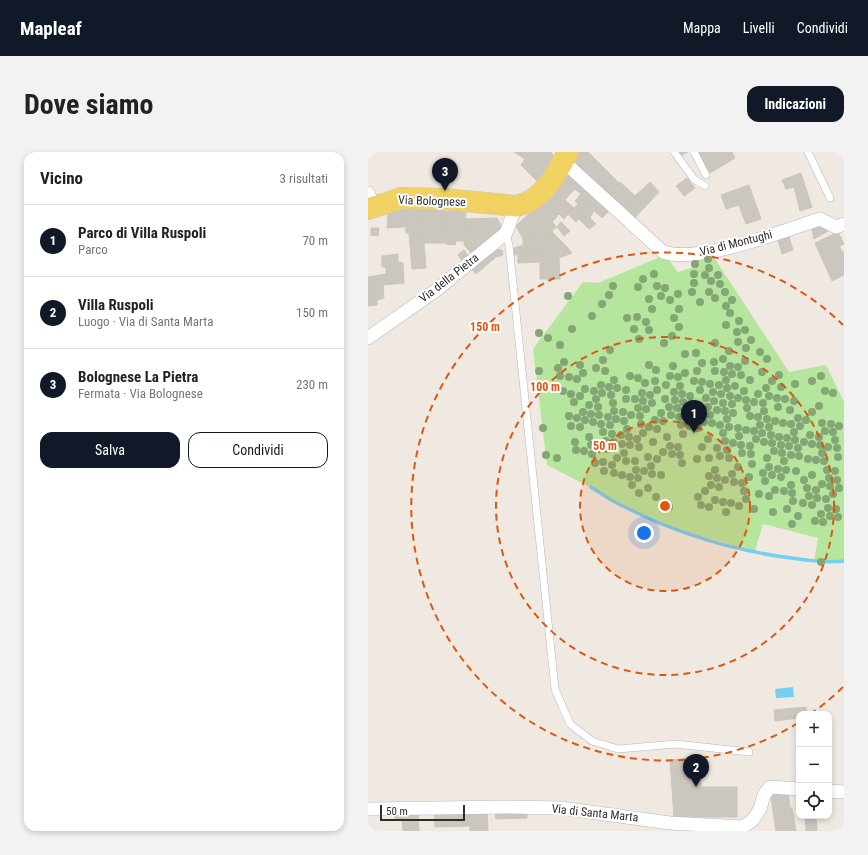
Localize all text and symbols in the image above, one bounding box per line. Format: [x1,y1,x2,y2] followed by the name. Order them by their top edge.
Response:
[20,17,82,40] text: Mapleaf
[683,20,721,36] text: Mappa
[743,20,775,36] text: Livelli
[797,20,848,36] text: Condividi
[747,86,844,122] button: Indicazioni
[24,88,153,121] text: Dove siamo
[432,158,458,191] pin: 3
[40,168,83,188] text: Vicino
[280,171,328,186] text: 3 risultati
[398,193,466,209] street label: Via Bolognese
[78,224,206,242] text: Parco di Villa Ruspoli
[698,227,774,259] street label: Via di Montughi
[50,233,56,248] text: 1
[302,233,328,248] text: 70 m
[78,242,108,257] text: Parco
[417,250,482,305] street label: Via della Pietra
[78,296,153,314] text: Villa Ruspoli
[50,305,56,320] text: 2
[296,305,328,320] text: 150 m
[78,314,213,329] text: Luogo · Via di Santa Marta
[470,320,500,334] text: 150 m
[78,368,198,386] text: Bolognese La Pietra
[50,377,56,392] text: 3
[296,377,328,392] text: 230 m
[530,380,560,394] text: 100 m
[78,386,203,401] text: Fermata · Via Bolognese
[681,400,707,433] pin: 1
[40,432,180,468] button: Salva
[188,432,328,468] button: Condividi
[593,439,617,453] text: 50 m
[658,499,672,513] centre of rings
[634,523,654,543] your location
[796,711,832,819] map controls
[796,711,832,747] button: +
[796,747,832,783] button: −
[683,754,709,787] pin: 2
[796,783,832,819] button: locate
[551,801,639,825] street label: Via di Santa Marta
[380,803,465,822] scale bar
[386,805,408,818] text: 50 m

